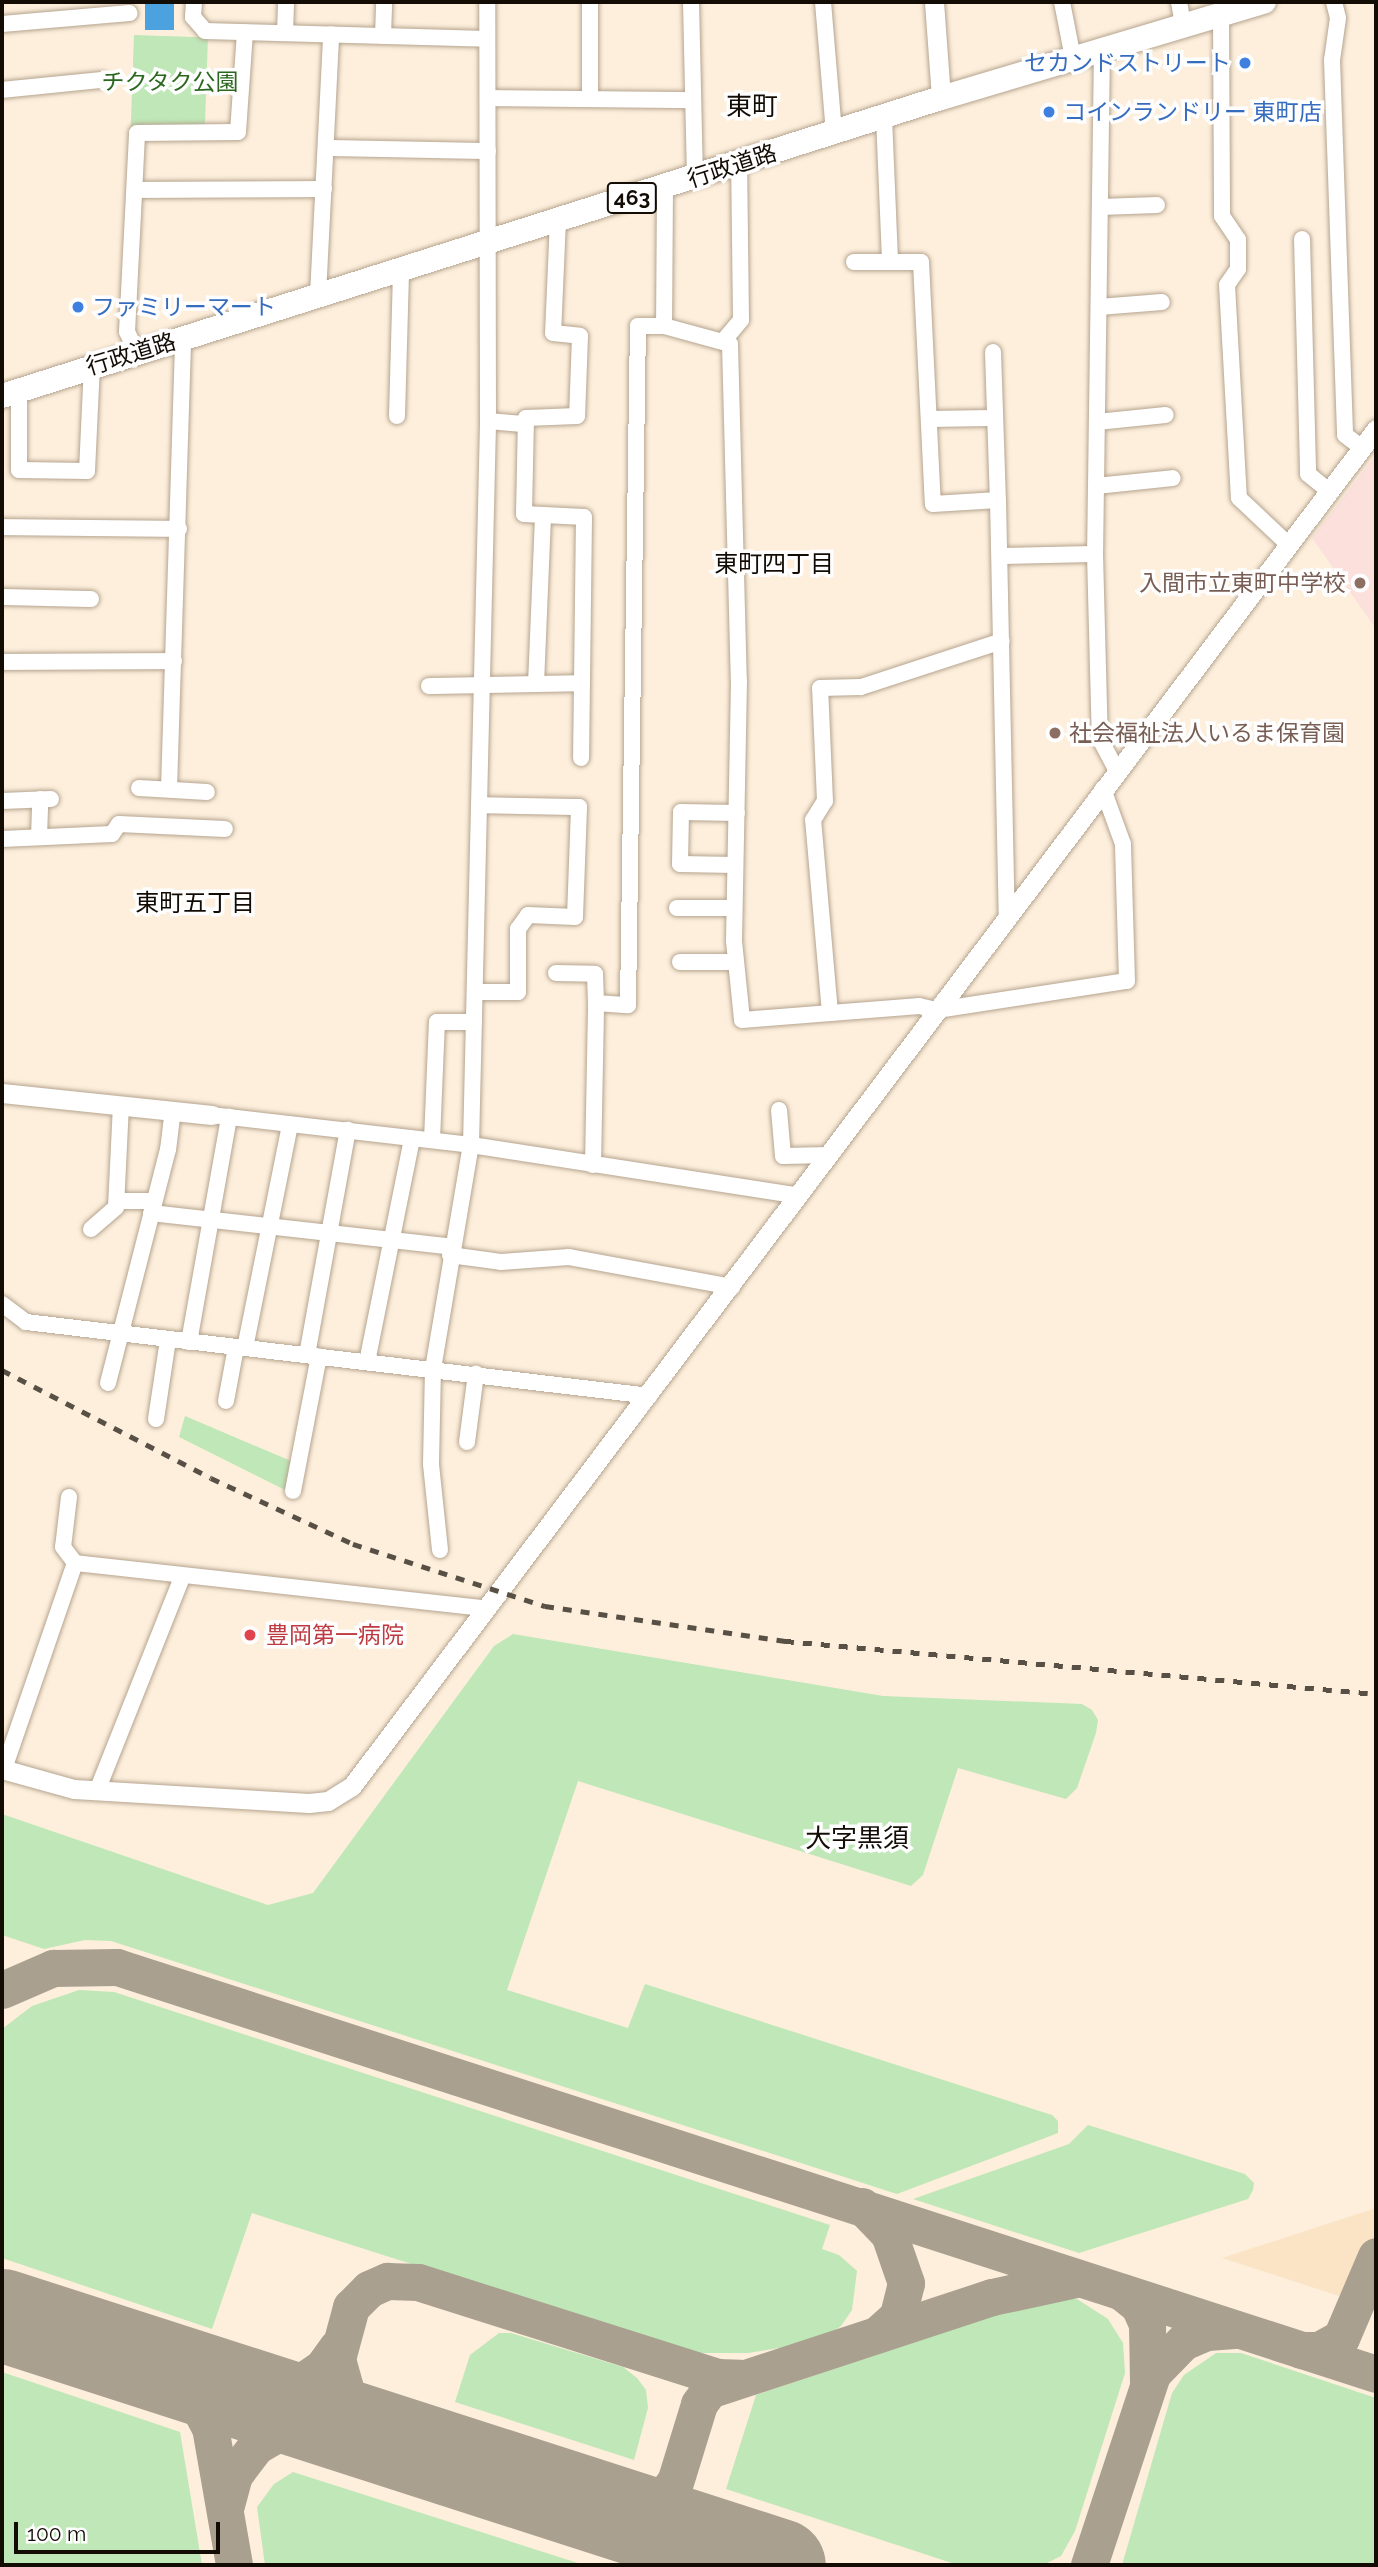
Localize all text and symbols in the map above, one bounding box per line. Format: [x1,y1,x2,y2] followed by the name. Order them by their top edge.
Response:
[1024,49,1231,77] place label: セカンドストリート
[1237,55,1253,71] marker: セカンドストリート
[101,68,239,96] park label: チクタク公園
[726,91,778,123] district label: 東町
[1063,98,1322,126] place label: コインランドリー 東町店
[1041,104,1057,120] marker: コインランドリー 東町店
[684,139,780,193] street label: 行政道路
[606,180,658,216] road number: 463
[92,293,276,321] place label: ファミリーマート
[70,299,86,315] marker: ファミリーマート
[83,327,179,381] street label: 行政道路
[714,550,834,578] district label: 東町四丁目
[1139,569,1346,597] place label: 入間市立東町中学校
[1352,575,1368,591] marker: 入間市立東町中学校
[1069,719,1345,747] place label: 社会福祉法人いるま保育園
[1047,725,1063,741] marker: 社会福祉法人いるま保育園
[135,889,255,917] district label: 東町五丁目
[266,1621,404,1649] place label: 豊岡第一病院
[240,1625,260,1645] marker: 豊岡第一病院
[805,1823,909,1855] district label: 大字黒須
[18,2508,224,2552] scale bar
[27,2521,86,2546] text: 100 m

